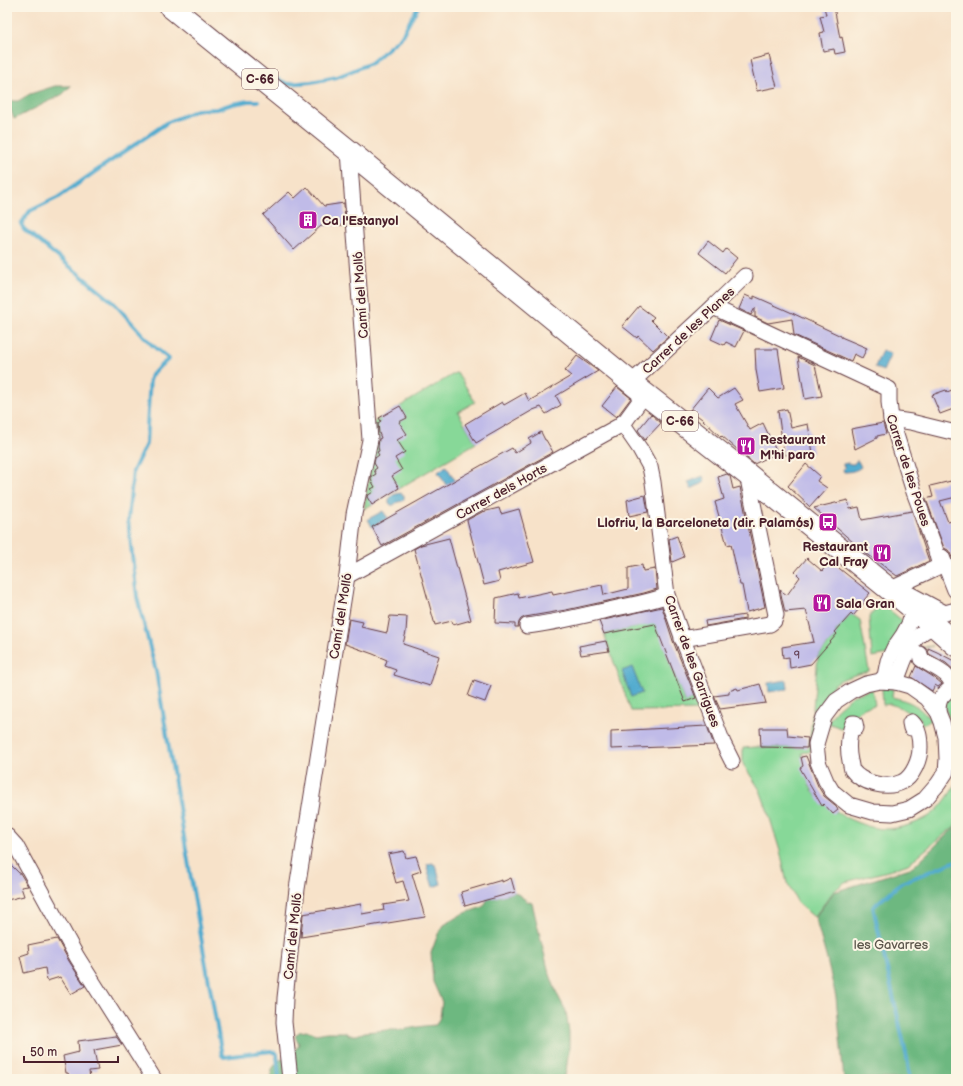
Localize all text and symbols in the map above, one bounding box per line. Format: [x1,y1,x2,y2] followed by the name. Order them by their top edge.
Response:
[242,69,278,89] road number: C-66
[297,209,319,231] building icon: Ca l'Estanyol
[322,213,399,229] place label: Ca l'Estanyol
[350,251,372,339] street label: Camí del Molló
[639,283,739,378] street label: Carrer de les Planes
[662,411,698,431] road number: C-66
[882,412,934,529] street label: Carrer de les Poues
[760,432,826,463] place label: Restaurant M'hi paro
[735,435,757,457] restaurant icon: Restaurant M'hi paro
[453,460,550,524] street label: Carrer dels Horts
[817,511,839,533] bus stop icon: Llofriu, la Barceloneta (dir. Palamós)
[597,515,814,531] place label: Llofriu, la Barceloneta (dir. Palamós)
[802,539,869,570] place label: Restaurant Cal Fray
[871,542,893,564] restaurant icon: Restaurant Cal Fray
[326,572,356,660] street label: Camí del Molló
[811,592,833,614] restaurant icon: Sala Gran
[661,593,724,730] street label: Carrer de les Garrigues
[836,596,895,612] place label: Sala Gran
[794,649,800,662] house number: 9
[280,892,306,980] street label: Camí del Molló
[854,937,929,953] park label: les Gavarres
[24,1038,118,1064] scale bar
[30,1045,57,1060] text: 50 m

